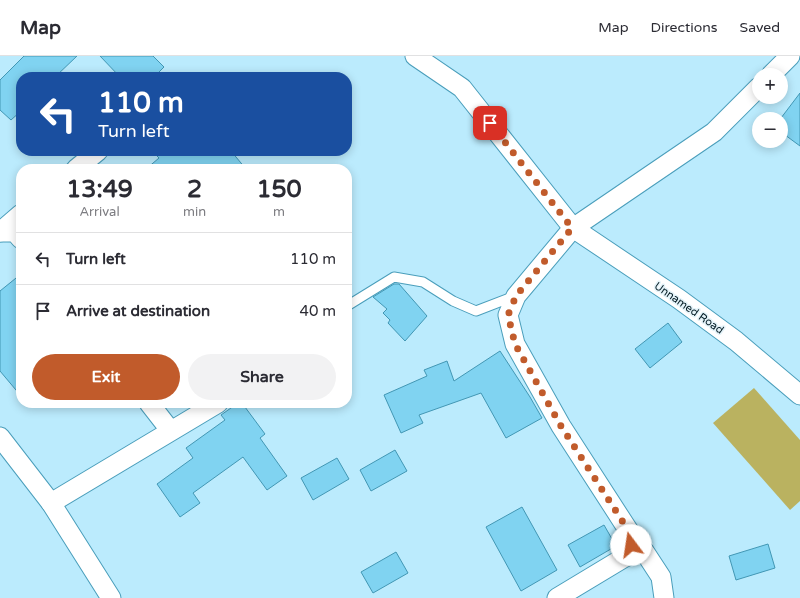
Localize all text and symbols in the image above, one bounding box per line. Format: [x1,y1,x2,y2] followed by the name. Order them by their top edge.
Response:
[20,17,61,39] text: Map
[598,19,629,36] text: Map
[651,19,718,36] text: Directions
[740,19,780,36] text: Saved
[752,68,788,148] map controls
[752,68,788,104] button: +
[98,86,184,120] text: 110 m
[32,88,84,140] icon: left
[473,106,507,140] pin
[479,112,501,134] icon: arrive
[752,112,788,148] button: −
[98,120,170,142] text: Turn left
[66,175,133,204] text: 13:49
[187,175,202,204] text: 2
[256,175,302,204] text: 150
[79,204,120,220] text: Arrival
[183,204,206,220] text: min
[273,204,285,220] text: m
[32,248,54,270] icon: left
[66,250,126,268] text: Turn left
[290,250,336,268] text: 110 m
[652,279,726,337] street label: Unnamed Road
[32,300,54,322] icon: arrive
[66,302,210,320] text: Arrive at destination
[299,302,336,320] text: 40 m
[32,354,180,400] button: Exit
[188,354,336,400] button: Share
[610,524,652,566] position arrow

